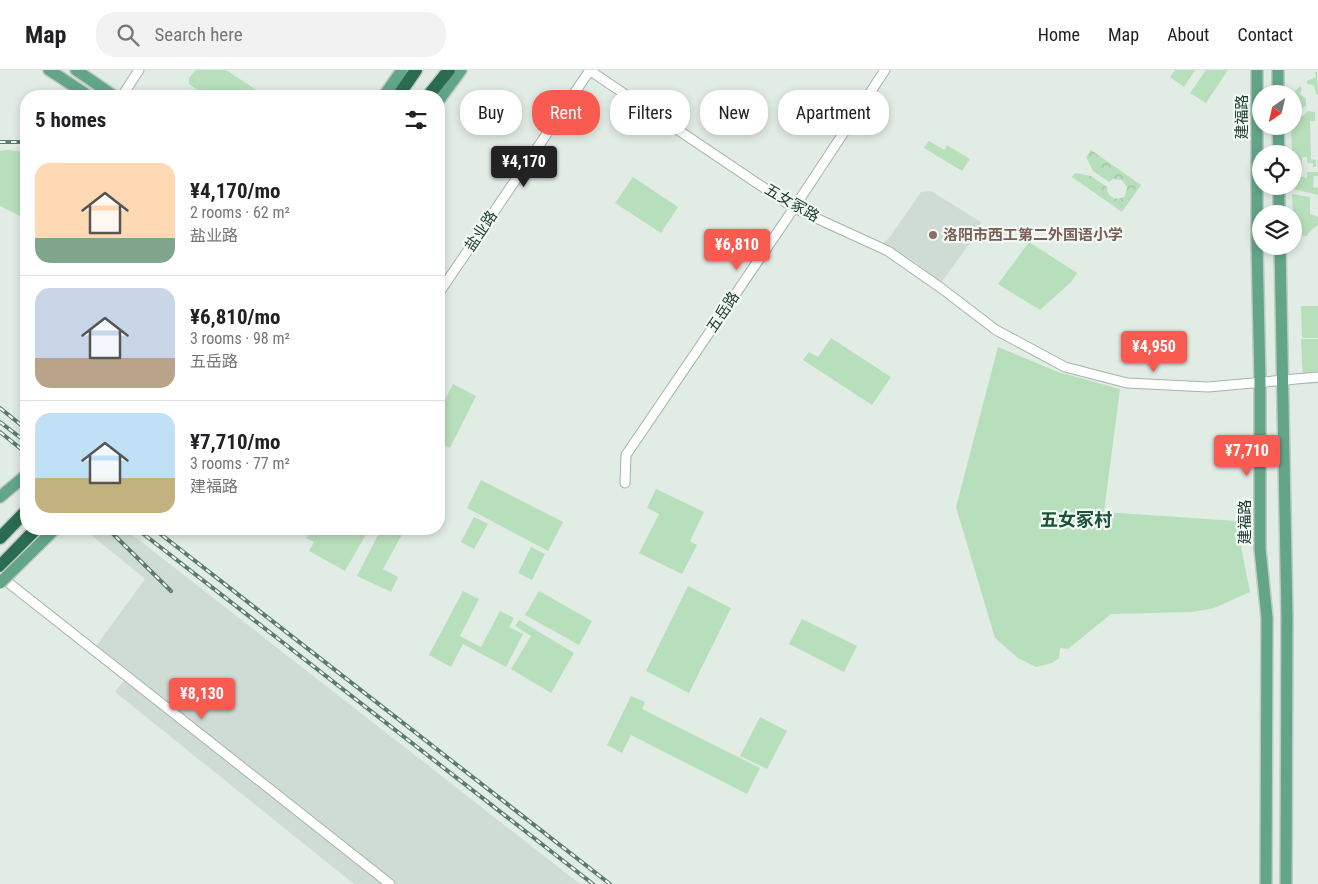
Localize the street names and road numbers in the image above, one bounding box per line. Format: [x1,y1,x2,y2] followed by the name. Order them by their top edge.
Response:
[1233,94,1251,140] street label: 建福路
[762,180,822,226] street label: 五女冢路
[461,207,501,255] street label: 盐业路
[703,288,743,336] street label: 五岳路
[1236,499,1254,545] street label: 建福路

